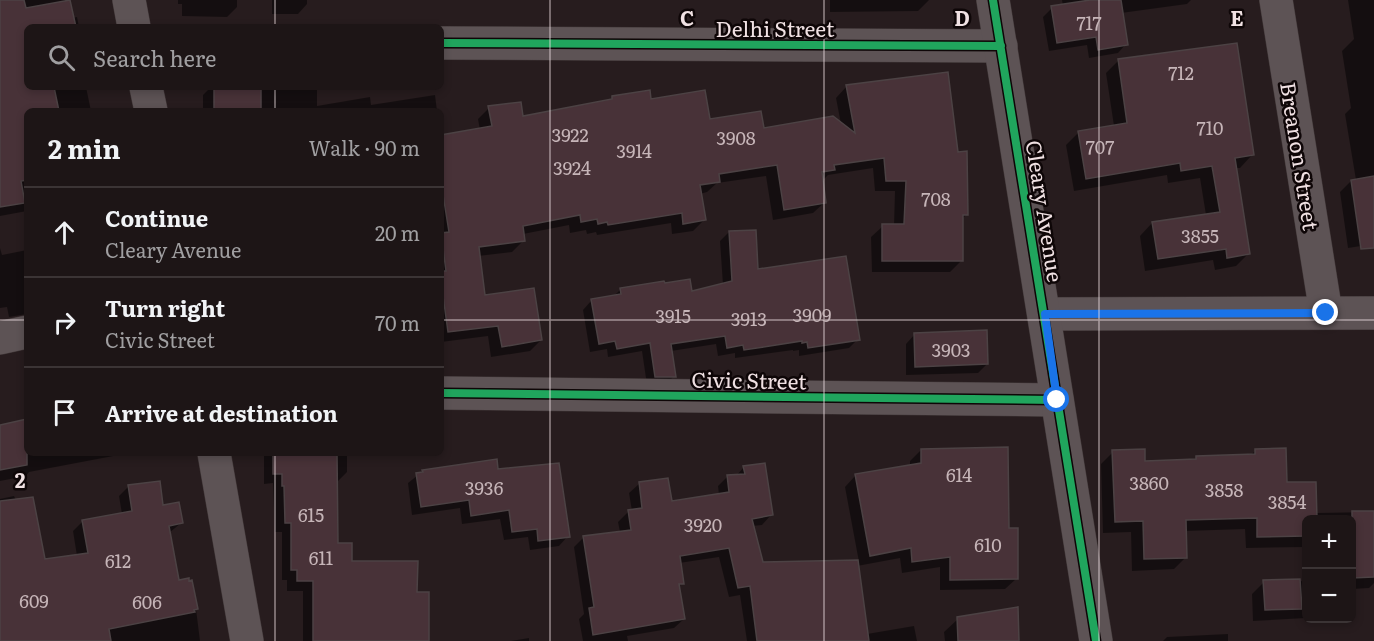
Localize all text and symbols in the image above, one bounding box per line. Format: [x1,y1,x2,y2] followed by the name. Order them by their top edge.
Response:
[680,2,694,32] text: C
[954,2,970,32] text: D
[1230,2,1244,32] text: E
[1076,9,1102,36] house number: 717
[716,12,835,43] street label: Delhi Street
[24,24,444,90] search box
[45,41,78,74] icon: search
[93,41,216,74] text: Search here
[1168,59,1194,86] house number: 712
[1274,80,1328,233] street label: Breanon Street
[1197,114,1223,141] house number: 710
[551,121,589,148] house number: 3922
[716,124,756,151] house number: 3908
[48,128,121,167] text: 2 min
[309,132,420,162] text: Walk · 90 m
[1086,133,1114,160] house number: 707
[616,137,652,164] house number: 3914
[1019,138,1073,284] street label: Cleary Avenue
[553,154,591,181] house number: 3924
[921,185,951,212] house number: 708
[105,201,208,234] text: Continue
[48,216,81,249] icon: ahead
[375,217,420,247] text: 20 m
[1181,222,1219,249] house number: 3855
[105,234,241,264] text: Cleary Avenue
[105,291,225,324] text: Turn right
[1312,299,1338,325] route end
[793,301,832,328] house number: 3909
[655,302,691,329] house number: 3915
[731,305,767,332] house number: 3913
[48,306,81,339] icon: right
[375,307,420,337] text: 70 m
[105,324,215,354] text: Civic Street
[931,336,971,363] house number: 3903
[691,362,807,396] street label: Civic Street
[1043,386,1069,412] route start
[48,396,81,429] icon: arrive
[105,396,338,429] text: Arrive at destination
[946,461,972,488] house number: 614
[15,464,26,494] text: 2
[1129,469,1169,496] house number: 3860
[465,474,504,501] house number: 3936
[1205,476,1243,503] house number: 3858
[1268,488,1306,515] house number: 3854
[298,501,324,528] house number: 615
[684,511,722,538] house number: 3920
[1302,515,1356,623] map controls
[1302,515,1356,569] button: +
[974,531,1002,558] house number: 610
[309,544,333,571] house number: 611
[105,547,131,574] house number: 612
[1302,569,1356,623] button: −
[19,587,49,614] house number: 609
[132,588,162,615] house number: 606

